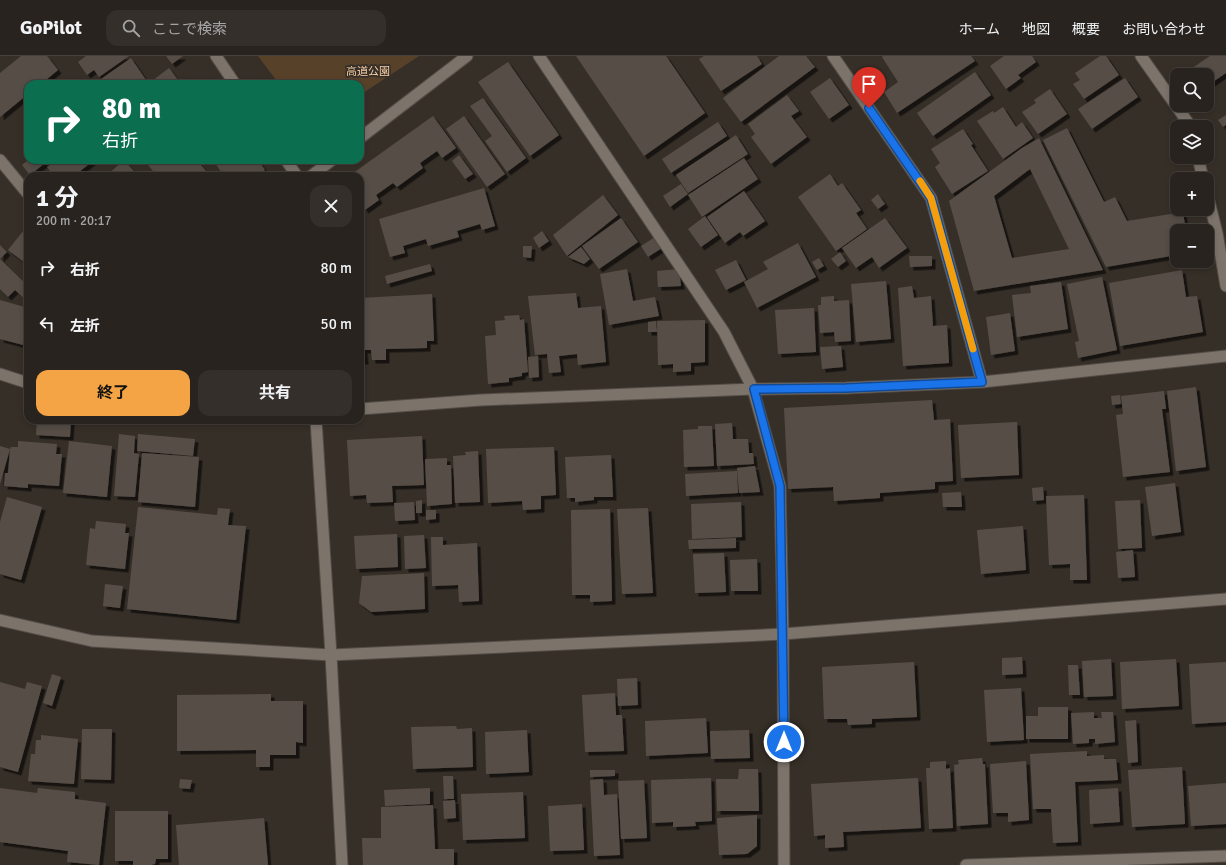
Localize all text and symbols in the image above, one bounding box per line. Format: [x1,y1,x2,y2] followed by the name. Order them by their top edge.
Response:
[106,10,386,46] search box
[20,16,82,40] text: GoPilot
[120,17,142,39] icon: search
[152,20,227,38] text: ここで検索
[958,21,1000,38] text: ホーム
[1022,21,1050,38] text: 地図
[1072,21,1100,38] text: 概要
[1122,21,1206,38] text: お問い合わせ
[346,65,390,78] park label: 高道公園
[852,67,886,108] pin
[1170,68,1214,268] map controls
[1170,68,1214,112] button: search
[858,73,880,95] icon: arrive
[102,92,161,126] text: 80 m
[36,96,88,148] icon: right
[1170,120,1214,164] button: layers
[102,130,138,152] text: 右折
[1170,172,1214,216] button: +
[36,183,78,213] text: 1 分
[310,185,352,227] button: close
[36,213,112,229] text: 200 m · 20:17
[1170,224,1214,268] button: −
[36,257,58,279] icon: right
[321,259,352,277] text: 80 m
[70,261,100,279] text: 右折
[36,313,58,335] icon: left
[321,315,352,333] text: 50 m
[70,317,100,335] text: 左折
[36,370,190,416] button: 終了
[198,370,352,416] button: 共有
[763,721,805,763] position arrow

